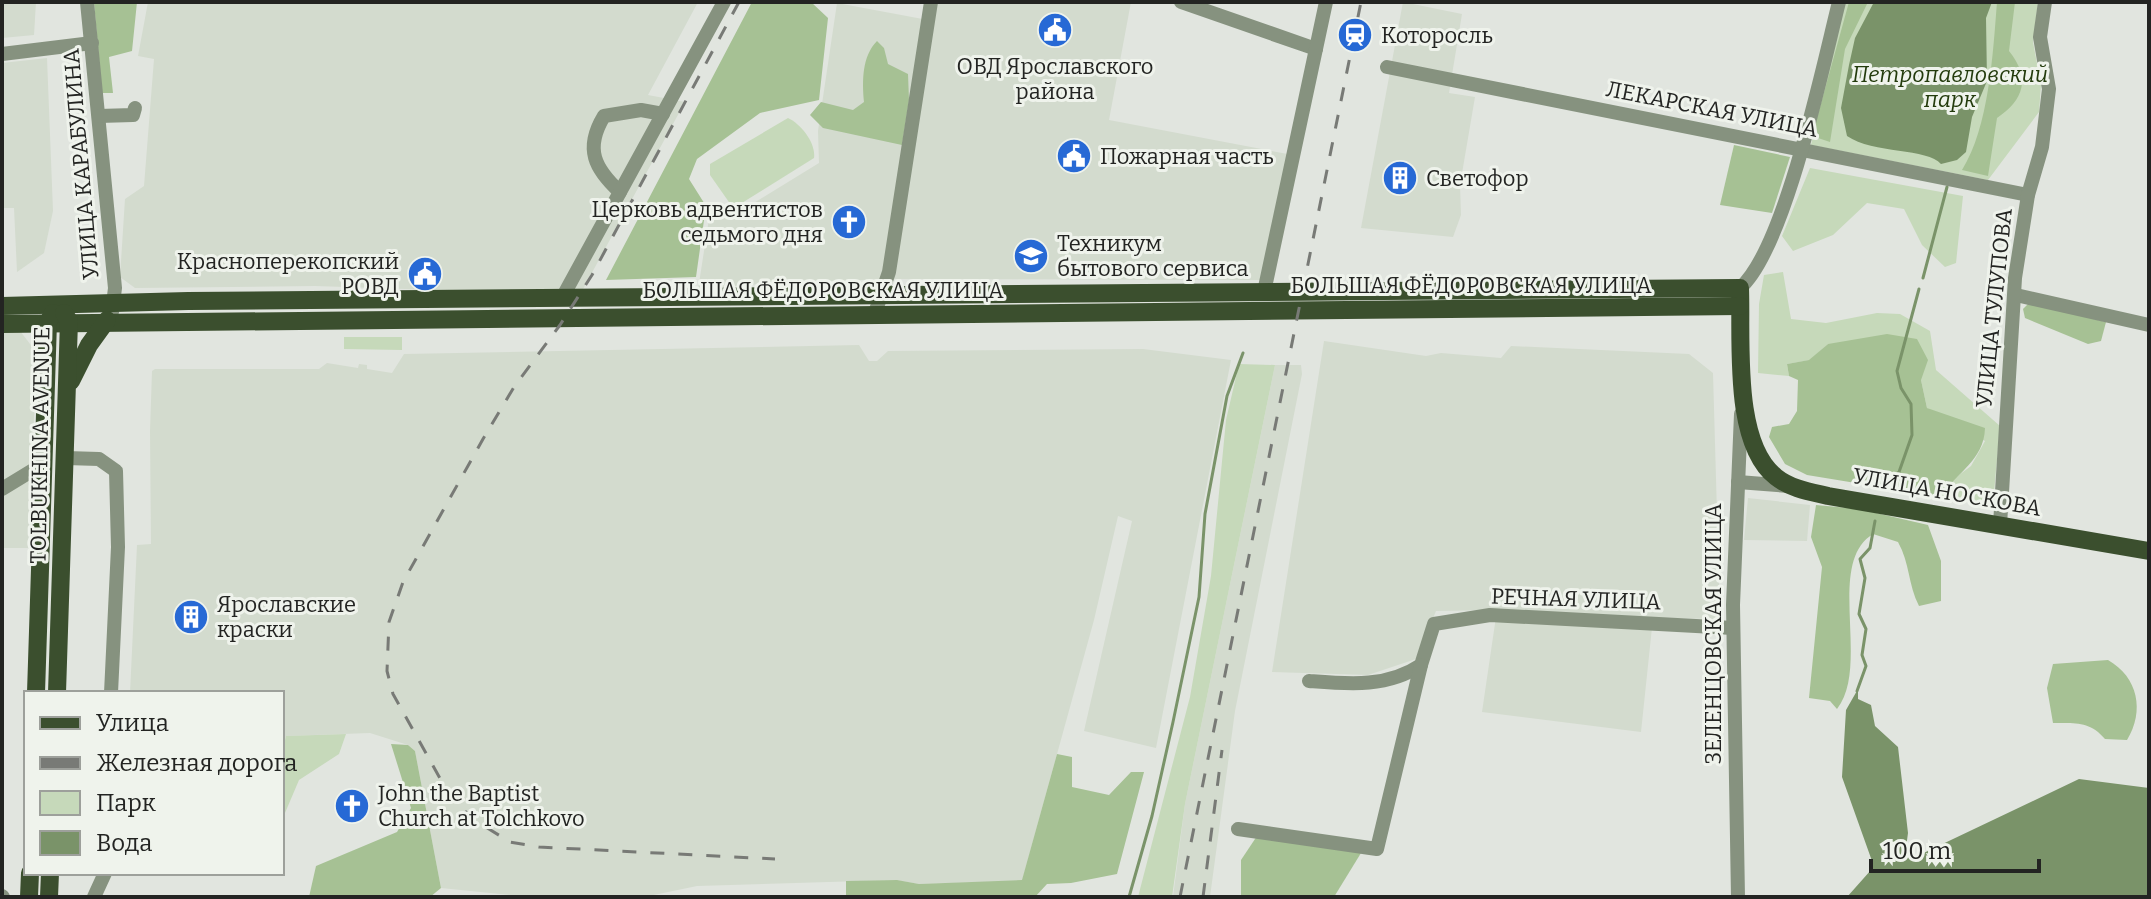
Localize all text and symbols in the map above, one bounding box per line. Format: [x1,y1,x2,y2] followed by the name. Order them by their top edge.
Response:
[1036,11,1074,49] public building icon: ОВД Ярославского района
[1336,16,1374,54] station icon: Которосль
[1381,22,1493,49] place label: Которосль
[57,47,105,280] street label: УЛИЦА КАРАБУЛИНА
[957,53,1153,105] place label: ОВД Ярославского района
[1852,61,2048,113] park label: Петропавловский парк
[1604,75,1820,143] street label: ЛЕКАРСКАЯ УЛИЦА
[1055,137,1093,175] public building icon: Пожарная часть
[1100,143,1273,170] place label: Пожарная часть
[1381,159,1419,197] building icon: Светофор
[1426,165,1529,192] place label: Светофор
[591,196,823,248] place label: Церковь адвентистов седьмого дня
[830,203,868,241] church icon: Церковь адвентистов седьмого дня
[1970,207,2018,409] street label: УЛИЦА ТУЛУПОВА
[1057,230,1249,282] place label: Техникум бытового сервиса
[1012,237,1050,275] school or university icon: Техникум бытового сервиса
[177,248,399,300] place label: Красноперекопский РОВД
[406,255,444,293] public building icon: Красноперекопский РОВД
[1290,272,1652,299] street label: БОЛЬШАЯ ФЁДОРОВСКАЯ УЛИЦА
[642,277,1004,304] street label: БОЛЬШАЯ ФЁДОРОВСКАЯ УЛИЦА
[24,326,56,564] street label: TOLBUKHINA AVENUE
[1851,462,2044,522] street label: УЛИЦА НОСКОВА
[1700,503,1727,764] street label: ЗЕЛЕНЦОВСКАЯ УЛИЦА
[1491,583,1662,615] street label: РЕЧНАЯ УЛИЦА
[217,591,356,643] place label: Ярославские краски
[172,598,210,636] building icon: Ярославские краски
[24,691,284,875] legend
[96,709,169,737] text: Улица
[96,749,298,777] text: Железная дорога
[377,780,585,832] place label: John the Baptist Church at Tolchkovo
[333,787,371,825] church icon: John the Baptist Church at Tolchkovo
[96,789,156,817] text: Парк
[1871,823,2039,873] scale bar
[96,829,152,857] text: Вода
[1883,837,1951,865] text: 100 m

